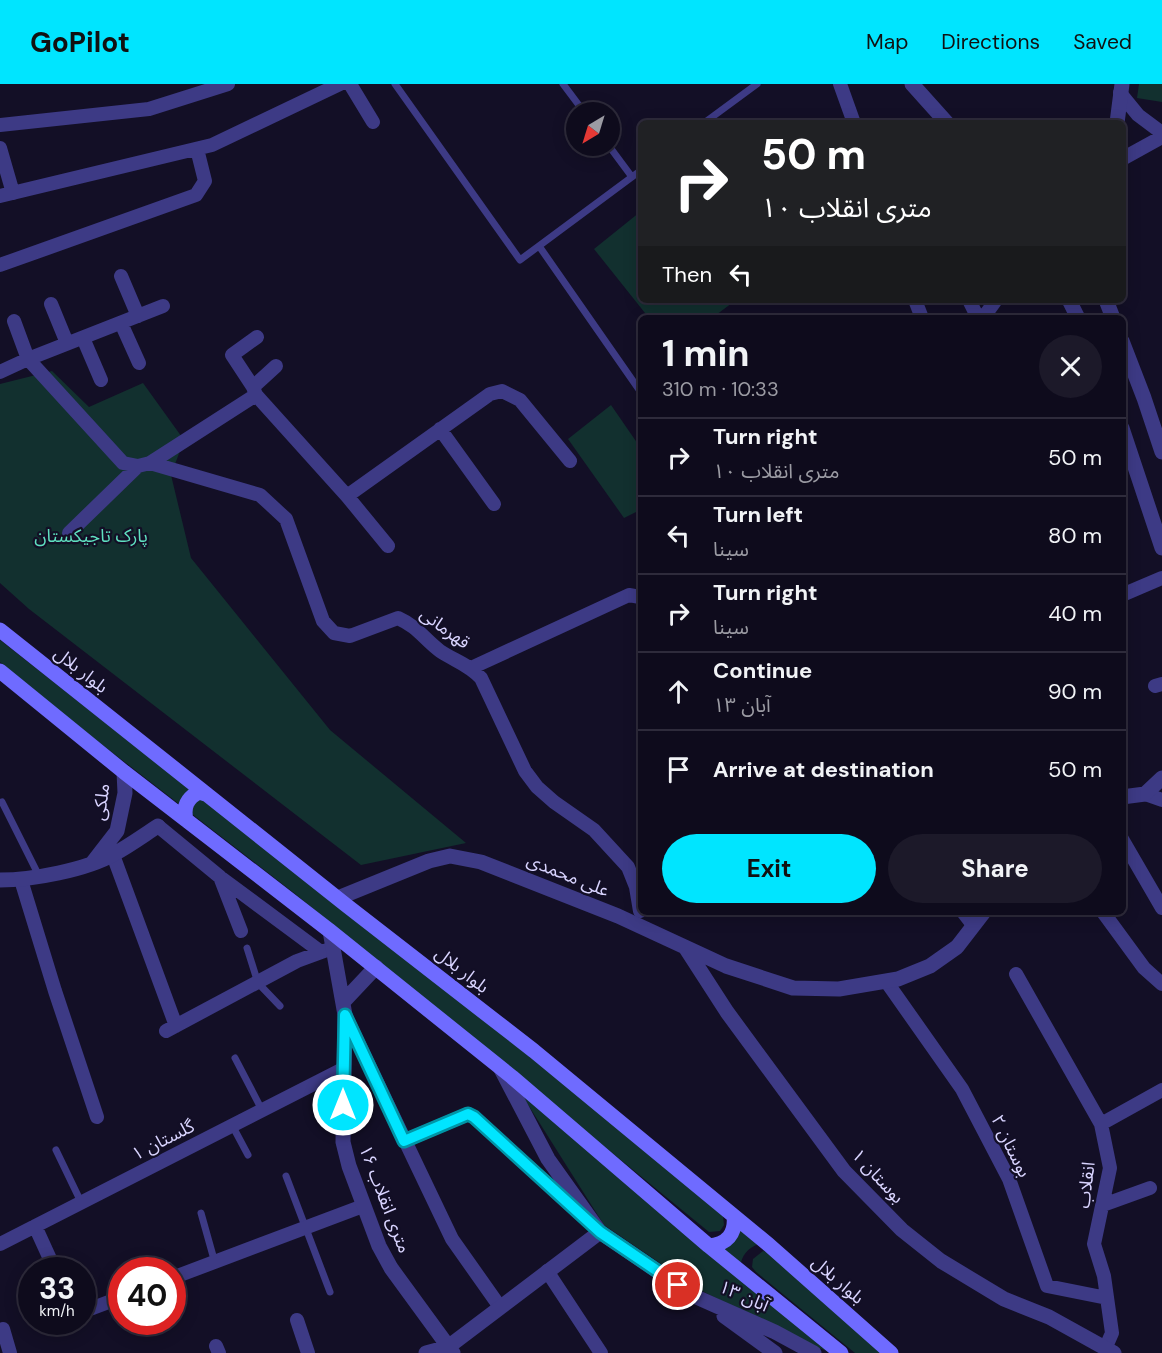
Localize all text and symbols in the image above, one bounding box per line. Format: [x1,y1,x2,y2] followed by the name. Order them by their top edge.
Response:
[30,24,130,61] text: GoPilot
[866,28,908,56] text: Map
[941,28,1040,56] text: Directions
[1073,28,1132,56] text: Saved
[566,102,620,156] north arrow
[566,102,620,156] map controls
[761,127,866,182] text: 50 m
[662,144,740,222] icon: right
[761,190,932,225] text: ۱۰ متری انقلاب
[724,258,757,291] icon: left
[662,260,712,289] text: Then
[662,330,750,377] text: 1 min
[1039,335,1102,398] button: close
[662,376,779,402] text: 310 m · 10:33
[713,422,818,451] text: Turn right
[662,441,695,474] icon: right
[1048,443,1102,472] text: 50 m
[713,458,839,484] text: ۱۰ متری انقلاب
[713,500,803,529] text: Turn left
[662,519,695,552] icon: left
[1048,521,1102,550] text: 80 m
[34,524,148,548] park label: پارک تاجیکستان
[713,536,749,562] text: سینا
[713,578,818,607] text: Turn right
[662,597,695,630] icon: right
[1048,599,1102,628] text: 40 m
[415,602,475,654] street label: قهرمانی
[713,614,749,640] text: سینا
[49,641,113,699] street label: بلوار بلال
[713,656,812,685] text: Continue
[662,675,695,708] icon: ahead
[1048,677,1102,706] text: 90 m
[713,692,771,718] text: ۱۳ آبان
[662,753,695,786] icon: arrive
[713,755,934,784] text: Arrive at destination
[1048,755,1102,784] text: 50 m
[87,782,115,822] street label: ملکی
[662,834,876,903] button: Exit
[888,834,1102,903] button: Share
[523,848,613,902] street label: علی محمدی
[430,941,494,999] street label: بلوار بلال
[311,1073,375,1137] position arrow
[986,1111,1036,1181] street label: بوستان ۲
[127,1114,199,1166] street label: گلستان ۱
[353,1142,417,1256] street label: ۱۶ متری انقلاب
[846,1143,910,1209] street label: بوستان ۱
[1071,1160,1101,1210] street label: انقلاب
[807,1250,869,1310] street label: بلوار بلال
[108,1257,186,1335] speed limit sign: 40
[652,1259,703,1310] pin
[661,1268,694,1301] icon: arrive
[39,1269,75,1308] text: 33
[715,1274,773,1318] street label: ۱۳ آبان
[39,1301,75,1321] text: km/h

